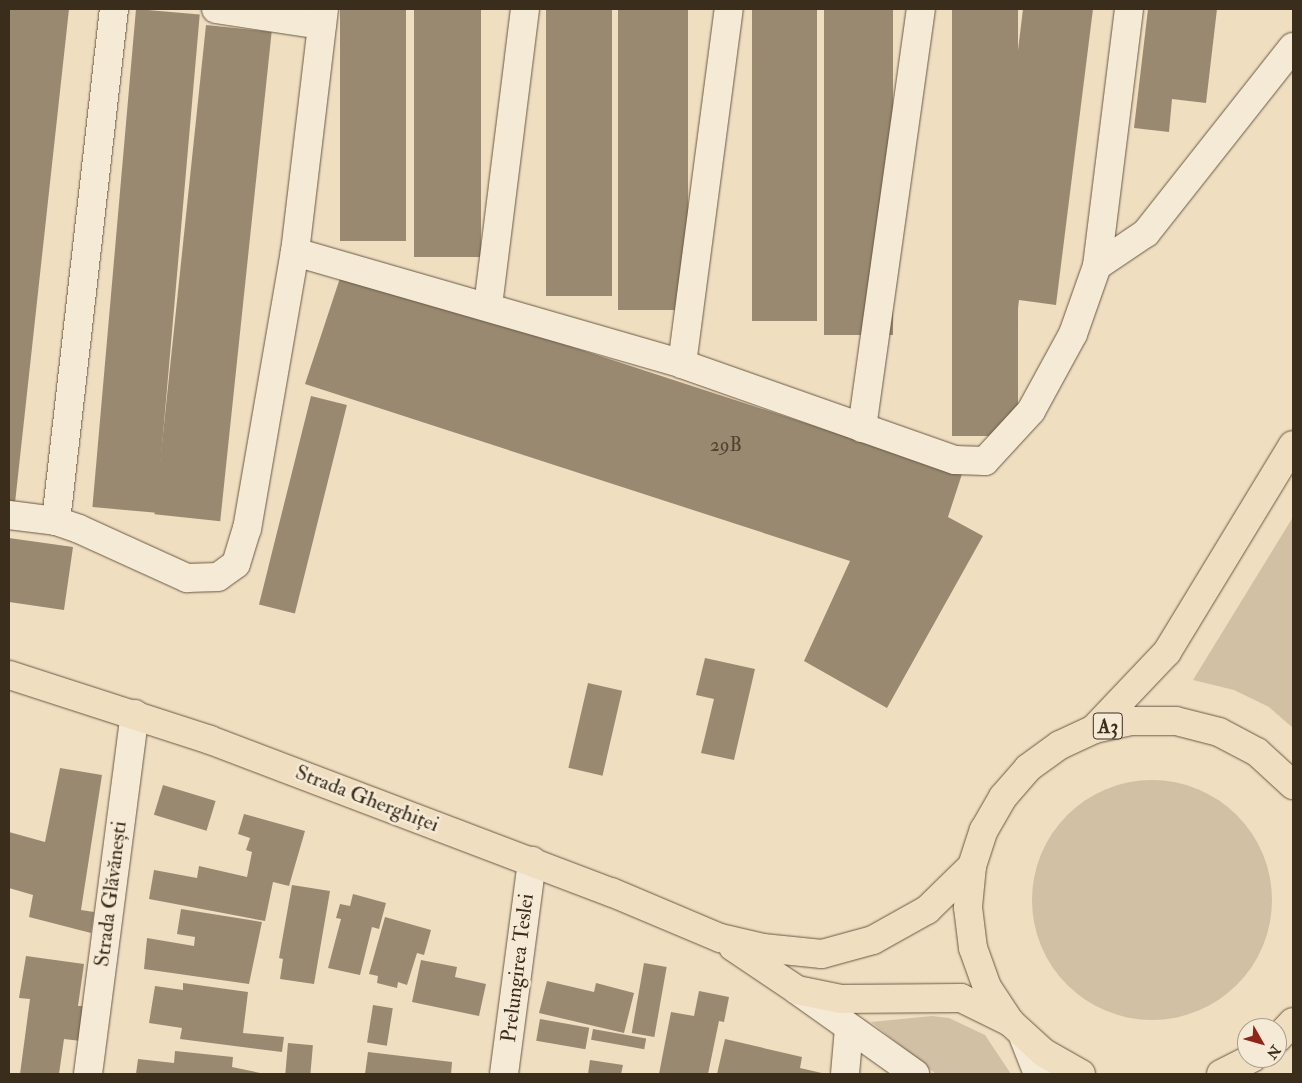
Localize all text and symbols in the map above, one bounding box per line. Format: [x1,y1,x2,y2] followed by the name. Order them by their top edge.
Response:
[710,435,742,457] house number: 29B
[1092,708,1124,744] road number: A3
[292,760,442,838] street label: Strada Gherghiței
[90,820,132,968] street label: Strada Glăvănești
[496,892,540,1044] street label: Prelungirea Teslei
[1237,1018,1287,1068] north arrow
[1263,1042,1284,1062] text: N

